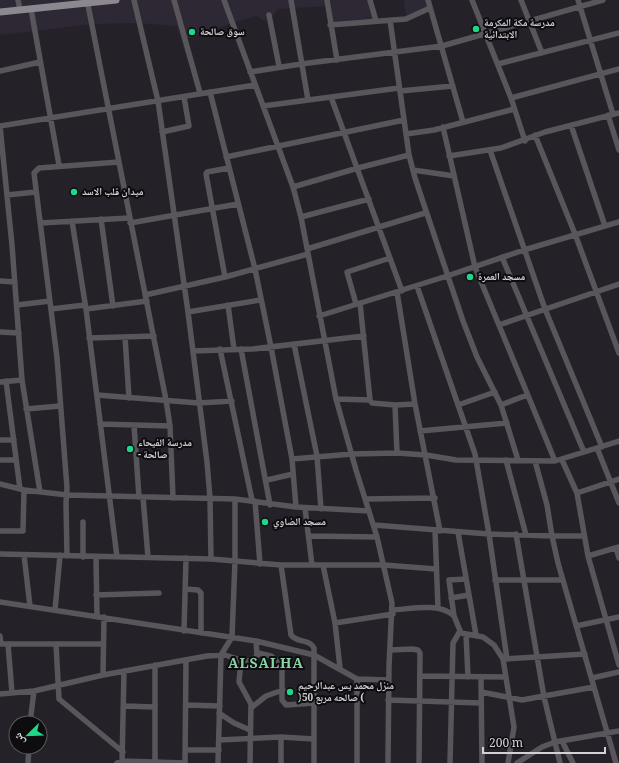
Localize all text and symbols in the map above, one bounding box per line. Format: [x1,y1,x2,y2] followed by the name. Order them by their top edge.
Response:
[484,15,555,44] place label: مدرسة مكة المكرمة الابتدائية
[200,24,245,41] place label: سوق صالحة
[471,24,481,34] marker: مدرسة مكة المكرمة الابتدائية
[187,27,197,37] marker: سوق صالحة
[82,184,144,201] place label: ميدان قلب الاسد
[69,187,79,197] marker: ميدان قلب الاسد
[478,269,525,286] place label: مسجد العمرة
[465,272,475,282] marker: مسجد العمرة
[138,435,192,464] place label: مدرسة الفيحاء - صالحة
[125,444,135,454] marker: مدرسة الفيحاء - صالحة
[273,514,326,531] place label: مسجد الضاوي
[260,517,270,527] marker: مسجد الضاوي
[228,653,304,677] district label: ALSALHA
[298,678,394,707] place label: منزل محمد يس عبدالرحيم )صالحه مربع 50 (
[285,687,295,697] marker: منزل محمد يس عبدالرحيم )صالحه مربع 50 (
[8,715,48,755] north arrow
[9,729,31,747] text: ش
[483,729,605,755] scale bar
[489,734,523,755] text: 200 m

